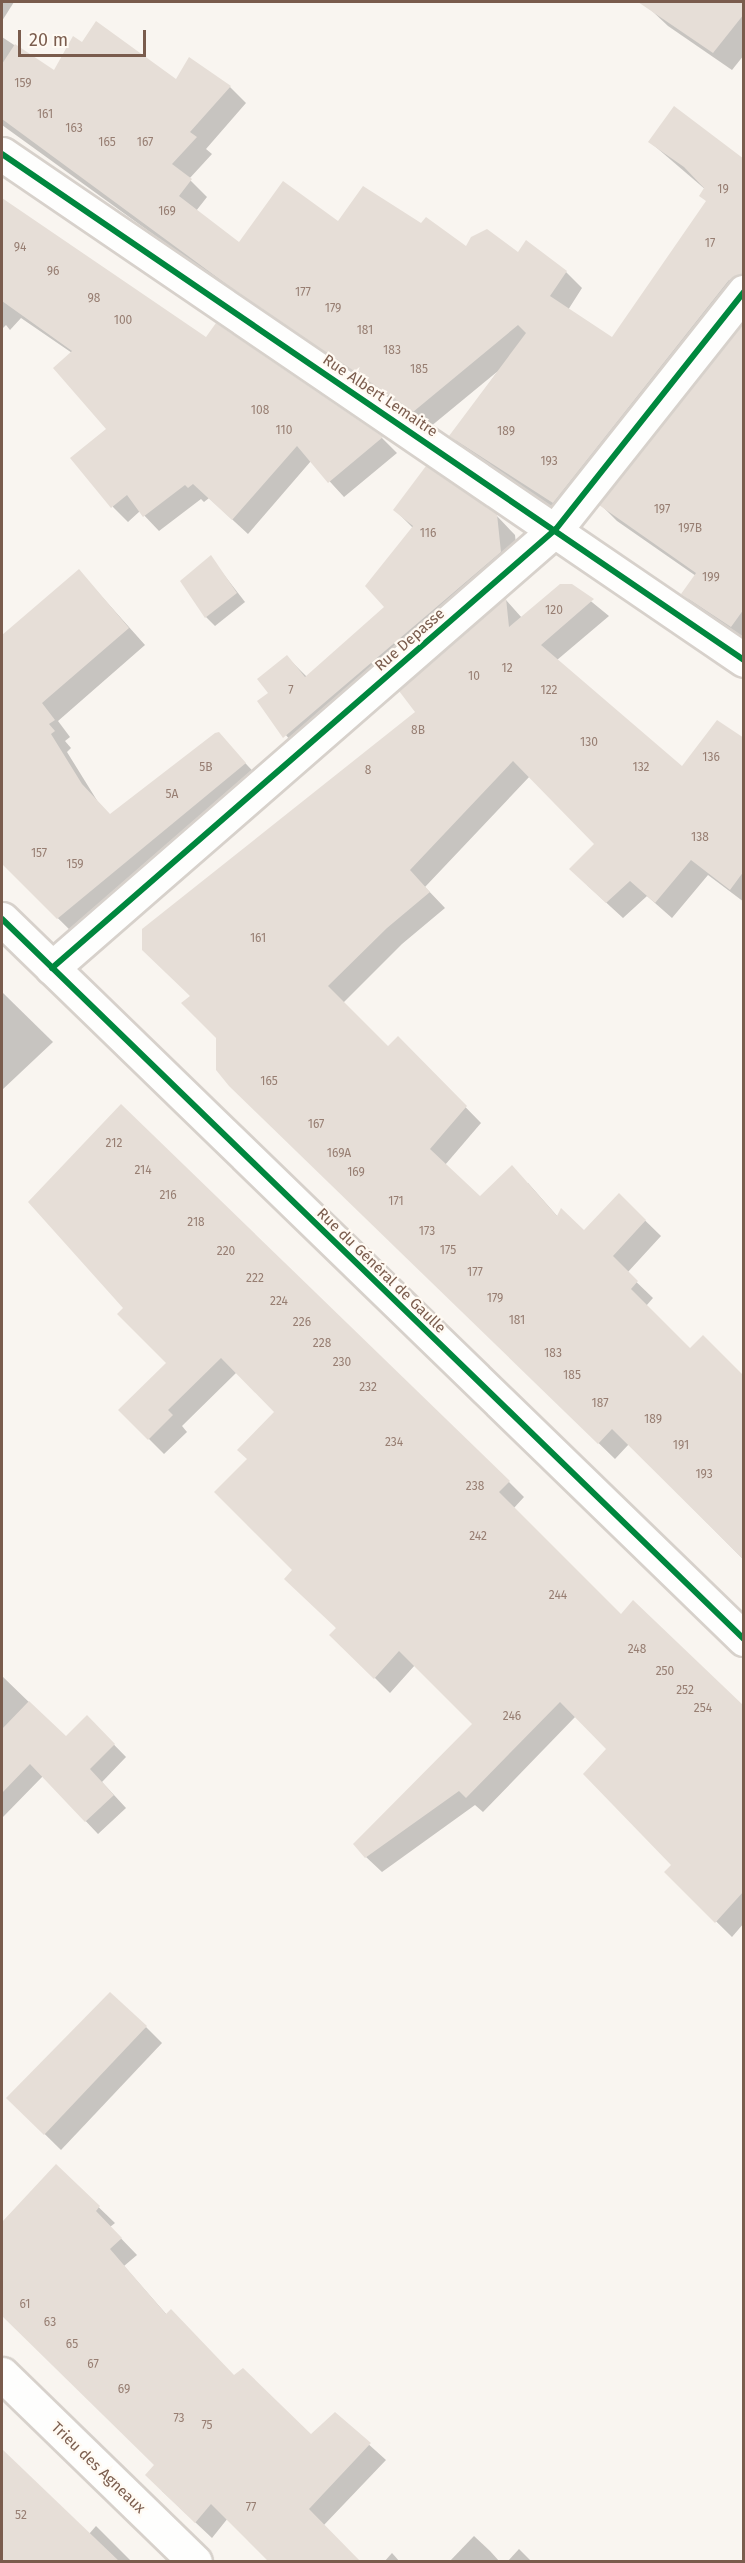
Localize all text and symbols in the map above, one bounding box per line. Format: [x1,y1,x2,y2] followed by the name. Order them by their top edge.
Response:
[21,18,148,56] scale bar
[29,29,68,51] text: 20 m
[14,77,32,91] house number: 159
[37,108,53,122] house number: 161
[65,122,83,136] house number: 163
[98,136,116,150] house number: 165
[137,136,153,150] house number: 167
[717,183,729,197] house number: 19
[158,205,176,219] house number: 169
[705,237,715,251] house number: 17
[14,241,26,255] house number: 94
[47,265,59,279] house number: 96
[295,286,311,300] house number: 177
[88,292,100,306] house number: 98
[325,302,341,316] house number: 179
[114,314,132,328] house number: 100
[357,324,373,338] house number: 181
[383,344,401,358] house number: 183
[319,351,441,441] street label: Rue Albert Lemaitre
[410,363,428,377] house number: 185
[251,404,269,418] house number: 108
[276,424,292,438] house number: 110
[497,425,515,439] house number: 189
[540,455,558,469] house number: 193
[654,503,670,517] house number: 197
[678,522,702,536] house number: 197B
[420,527,436,541] house number: 116
[702,571,720,585] house number: 199
[545,604,563,618] house number: 120
[371,605,449,675] street label: Rue Depasse
[501,662,513,676] house number: 12
[468,670,480,684] house number: 10
[288,684,294,698] house number: 7
[540,684,558,698] house number: 122
[411,724,425,738] house number: 8B
[580,736,598,750] house number: 130
[702,751,720,765] house number: 136
[199,761,213,775] house number: 5B
[632,761,650,775] house number: 132
[365,764,371,778] house number: 8
[166,788,178,802] house number: 5A
[691,831,709,845] house number: 138
[31,847,47,861] house number: 157
[66,858,84,872] house number: 159
[250,932,266,946] house number: 161
[260,1075,278,1089] house number: 165
[308,1118,324,1132] house number: 167
[106,1137,122,1151] house number: 212
[327,1147,351,1161] house number: 169A
[134,1164,152,1178] house number: 214
[347,1166,365,1180] house number: 169
[159,1189,177,1203] house number: 216
[388,1195,404,1209] house number: 171
[313,1205,449,1337] street label: Rue du Général de Gaulle
[187,1216,205,1230] house number: 218
[419,1225,435,1239] house number: 173
[440,1244,456,1258] house number: 175
[217,1245,235,1259] house number: 220
[467,1266,483,1280] house number: 177
[246,1272,264,1286] house number: 222
[487,1292,503,1306] house number: 179
[270,1295,288,1309] house number: 224
[509,1314,525,1328] house number: 181
[293,1316,311,1330] house number: 226
[313,1337,331,1351] house number: 228
[544,1347,562,1361] house number: 183
[333,1356,351,1370] house number: 230
[563,1369,581,1383] house number: 185
[359,1381,377,1395] house number: 232
[592,1397,608,1411] house number: 187
[644,1413,662,1427] house number: 189
[385,1436,403,1450] house number: 234
[673,1439,689,1453] house number: 191
[695,1468,713,1482] house number: 193
[466,1480,484,1494] house number: 238
[469,1530,487,1544] house number: 242
[549,1589,567,1603] house number: 244
[628,1643,646,1657] house number: 248
[656,1665,674,1679] house number: 250
[676,1684,694,1698] house number: 252
[694,1702,712,1716] house number: 254
[503,1710,521,1724] house number: 246
[19,2298,31,2312] house number: 61
[44,2316,56,2330] house number: 63
[66,2338,78,2352] house number: 65
[87,2358,99,2372] house number: 67
[118,2383,130,2397] house number: 69
[173,2412,185,2426] house number: 73
[47,2419,149,2517] street label: Trieu des Agneaux
[201,2419,213,2433] house number: 75
[246,2501,256,2515] house number: 77
[15,2509,27,2523] house number: 52

